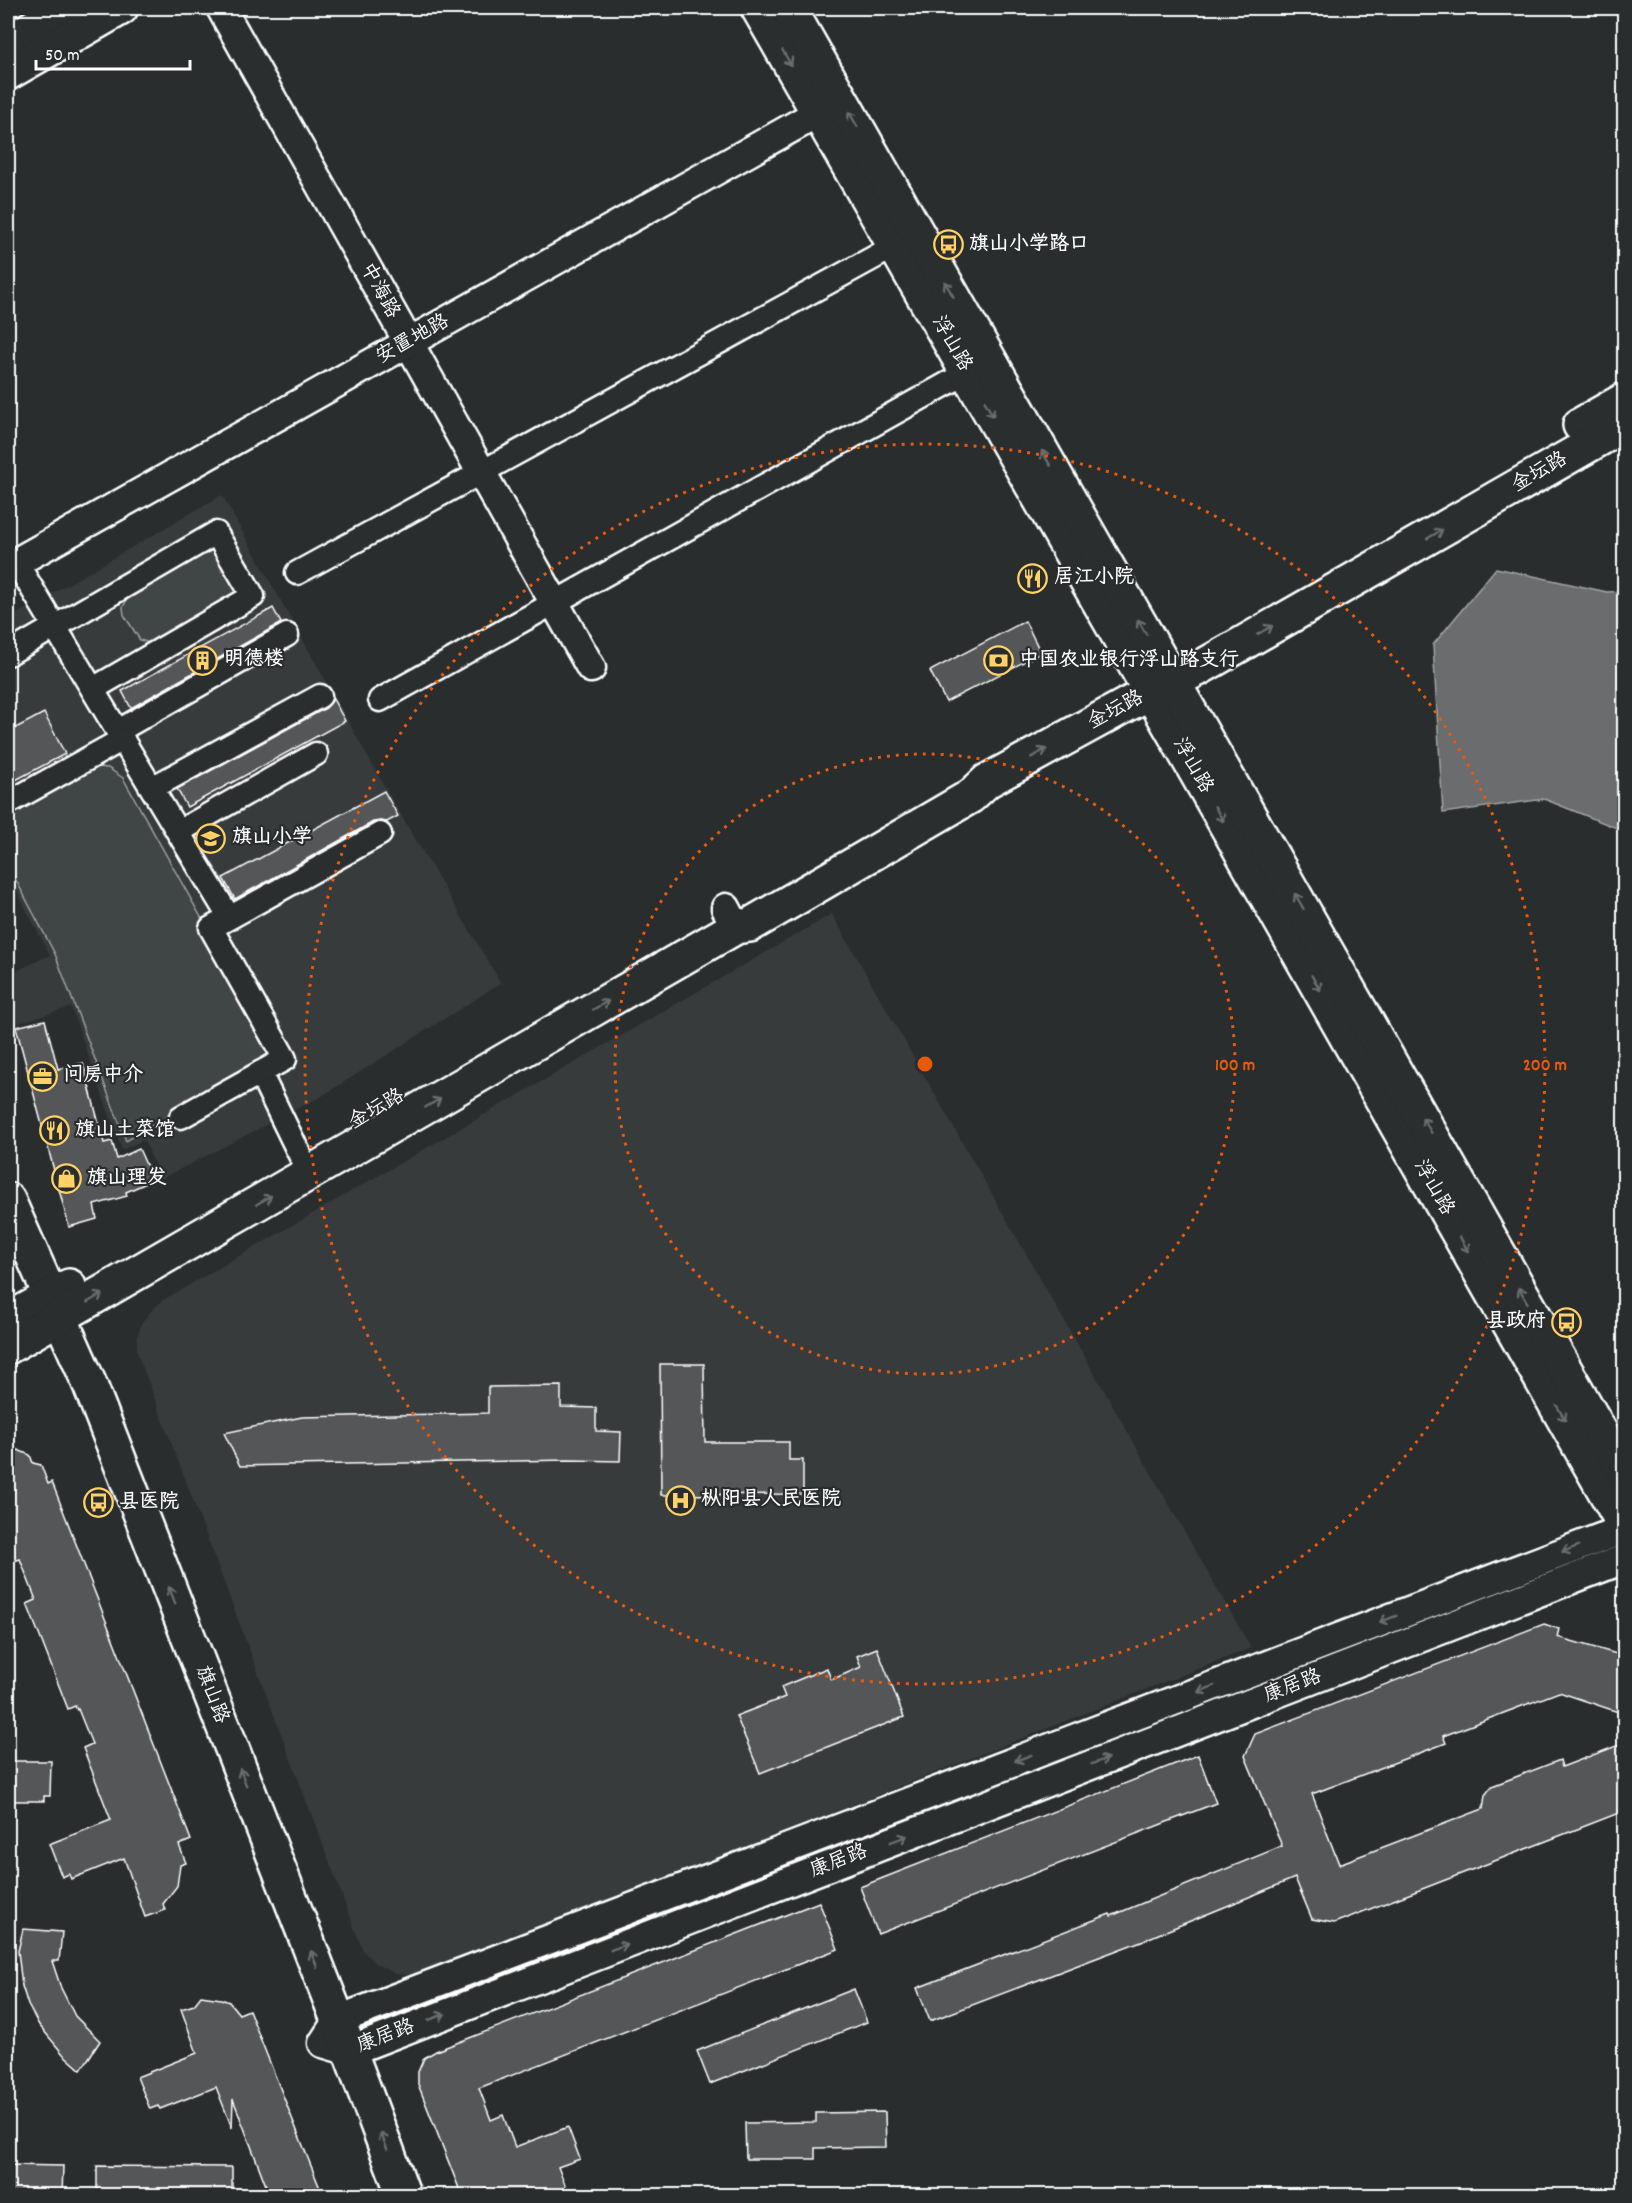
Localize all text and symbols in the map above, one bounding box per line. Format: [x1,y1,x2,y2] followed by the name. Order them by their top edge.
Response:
[36,33,190,71] scale bar
[45,44,80,69] text: 50 m
[782,49,793,67] one-way arrow
[847,111,859,128] one-way arrow
[932,229,964,261] bus stop icon: 旗山小学路口
[969,231,1089,259] place label: 旗山小学路口
[352,258,406,325] street label: 中海路
[943,280,954,298] one-way arrow
[371,308,456,372] street label: 安置地路
[924,311,979,378] street label: 浮山路
[984,400,995,418] one-way arrow
[1507,445,1574,500] street label: 金坛路
[1040,450,1052,467] one-way arrow
[1426,527,1443,539] one-way arrow
[1017,562,1049,594] restaurant icon: 居江小院
[1054,564,1134,592] place label: 居江小院
[1136,619,1147,637] one-way arrow
[1256,624,1274,635] one-way arrow
[187,644,219,676] building icon: 明德楼
[982,645,1014,677] bank icon: 中国农业银行浮山路支行
[224,646,284,674] place label: 明德楼
[1019,647,1239,675] place label: 中国农业银行浮山路支行
[1083,684,1150,737] street label: 金坛路
[1165,733,1220,800] street label: 浮山路
[1029,747,1047,758] one-way arrow
[1213,805,1225,822] one-way arrow
[195,822,227,854] school or university icon: 旗山小学
[232,824,312,852] place label: 旗山小学
[1293,893,1305,910] one-way arrow
[1310,974,1322,991] one-way arrow
[592,999,609,1011] one-way arrow
[915,1054,935,1074] centre of rings
[1215,1054,1255,1079] text: 100 m
[1523,1054,1567,1079] text: 200 m
[26,1060,58,1092] office icon: 问房中介
[63,1062,143,1090] place label: 问房中介
[344,1082,411,1137] street label: 金坛路
[424,1096,441,1108] one-way arrow
[38,1115,70,1147] restaurant icon: 旗山土菜馆
[75,1117,175,1145] place label: 旗山土菜馆
[1420,1117,1432,1134] one-way arrow
[1406,1155,1461,1222] street label: 浮山路
[50,1163,82,1195] shop icon: 旗山理发
[87,1165,167,1193] place label: 旗山理发
[255,1194,272,1206] one-way arrow
[1458,1235,1470,1252] one-way arrow
[1517,1287,1529,1304] one-way arrow
[86,1292,103,1304] one-way arrow
[1551,1306,1583,1338] bus stop icon: 县政府
[1486,1308,1546,1336] place label: 县政府
[1555,1404,1567,1421] one-way arrow
[664,1484,696,1516] hospital icon: 枞阳县人民医院
[701,1486,841,1514] place label: 枞阳县人民医院
[82,1487,114,1519] bus stop icon: 县医院
[119,1489,179,1517] place label: 县医院
[1561,1545,1580,1556] one-way arrow
[166,1587,177,1605] one-way arrow
[1379,1614,1398,1625] one-way arrow
[187,1662,235,1729] street label: 旗山路
[1260,1663,1327,1711] street label: 康居路
[1197,1684,1215,1695] one-way arrow
[1015,1754,1033,1765] one-way arrow
[1090,1755,1109,1766] one-way arrow
[237,1768,248,1787] one-way arrow
[889,1833,907,1844] one-way arrow
[806,1838,873,1886] street label: 康居路
[609,1941,628,1952] one-way arrow
[308,1950,319,1968] one-way arrow
[427,2011,446,2022] one-way arrow
[353,2013,420,2061] street label: 康居路
[378,2132,389,2151] one-way arrow

